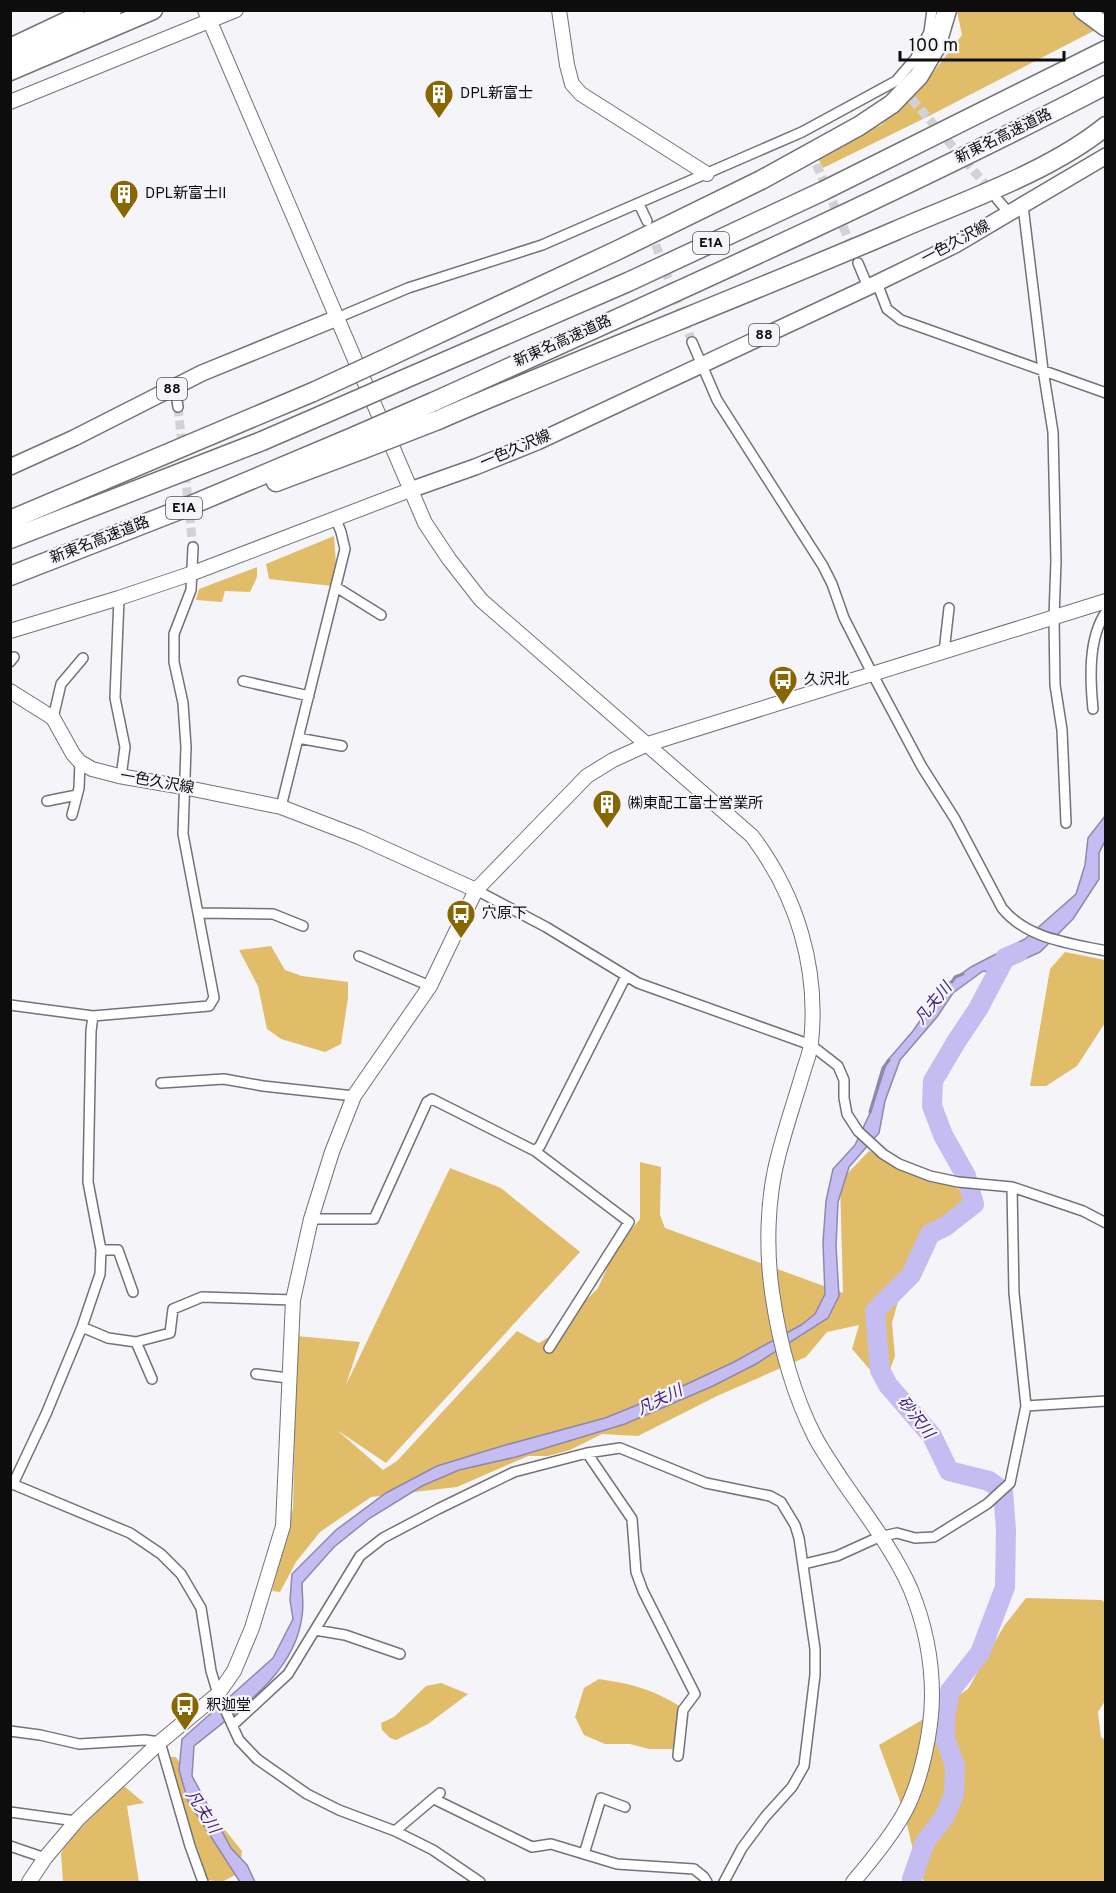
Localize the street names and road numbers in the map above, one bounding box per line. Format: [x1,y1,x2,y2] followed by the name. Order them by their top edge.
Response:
[953,105,1055,169] street label: 新東名高速道路
[918,217,994,269] street label: 一色久沢線
[693,232,729,254] road number: E1A
[511,312,615,372] street label: 新東名高速道路
[749,324,779,346] road number: 88
[157,378,187,400] road number: 88
[478,427,554,473] street label: 一色久沢線
[166,497,202,519] road number: E1A
[48,513,152,569] street label: 新東名高速道路
[118,767,196,799] street label: 一色久沢線

